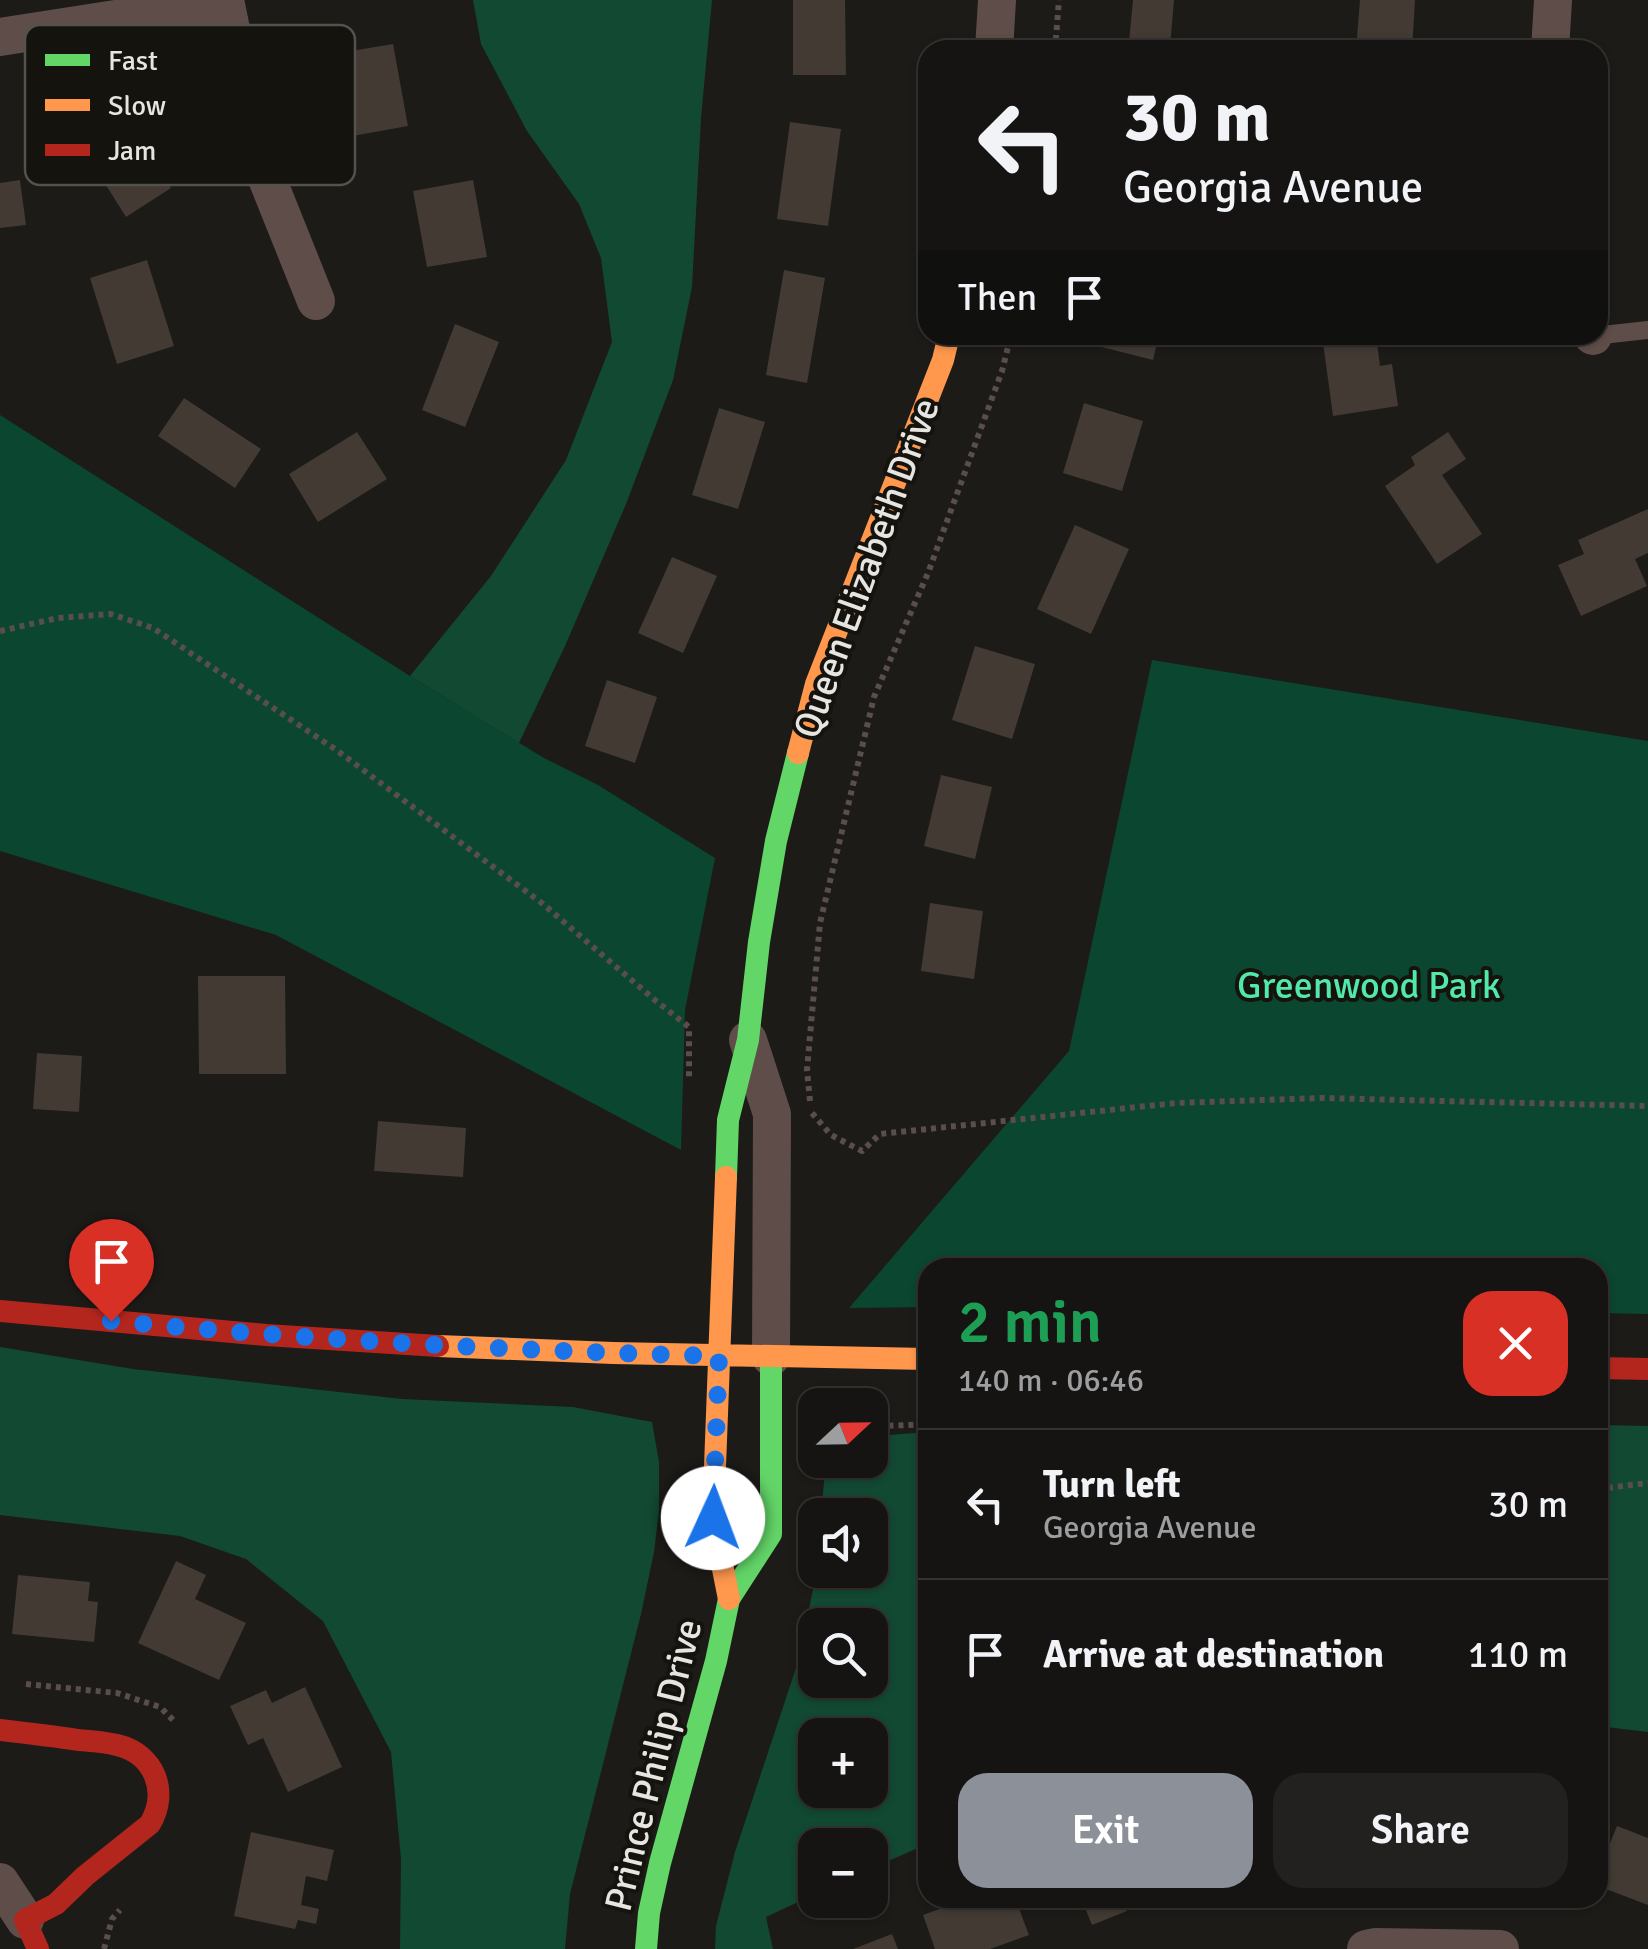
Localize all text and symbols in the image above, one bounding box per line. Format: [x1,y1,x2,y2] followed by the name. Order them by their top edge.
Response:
[25,25,355,185] legend
[108,44,158,78] text: Fast
[1123,74,1271,160] text: 30 m
[958,80,1088,210] icon: left
[108,89,166,123] text: Slow
[108,134,156,168] text: Jam
[1123,160,1423,215] text: Georgia Avenue
[1057,270,1112,325] icon: arrive
[958,274,1037,321] text: Then
[783,392,950,744] street label: Queen Elizabeth Drive
[1237,962,1501,1009] park label: Greenwood Park
[69,1219,154,1322] pin
[84,1234,139,1289] icon: arrive
[958,1286,1102,1360] text: 2 min
[1463,1291,1568,1396] button: close
[958,1361,1144,1400] text: 140 m · 06:46
[798,1388,888,1478] north arrow
[798,1388,888,1918] map controls
[1043,1461,1181,1508] text: Turn left
[661,1466,765,1570] position arrow
[958,1477,1013,1532] icon: left
[1488,1481,1568,1528] text: 30 m
[798,1498,888,1588] button: sound
[1043,1508,1257,1547] text: Georgia Avenue
[798,1608,888,1698] button: search
[595,1614,712,1916] street label: Prince Philip Drive
[958,1627,1013,1682] icon: arrive
[1043,1631,1384,1678] text: Arrive at destination
[1468,1631,1568,1678] text: 110 m
[798,1718,888,1808] button: +
[958,1773,1253,1888] button: Exit
[1273,1773,1568,1888] button: Share
[798,1828,888,1918] button: −

